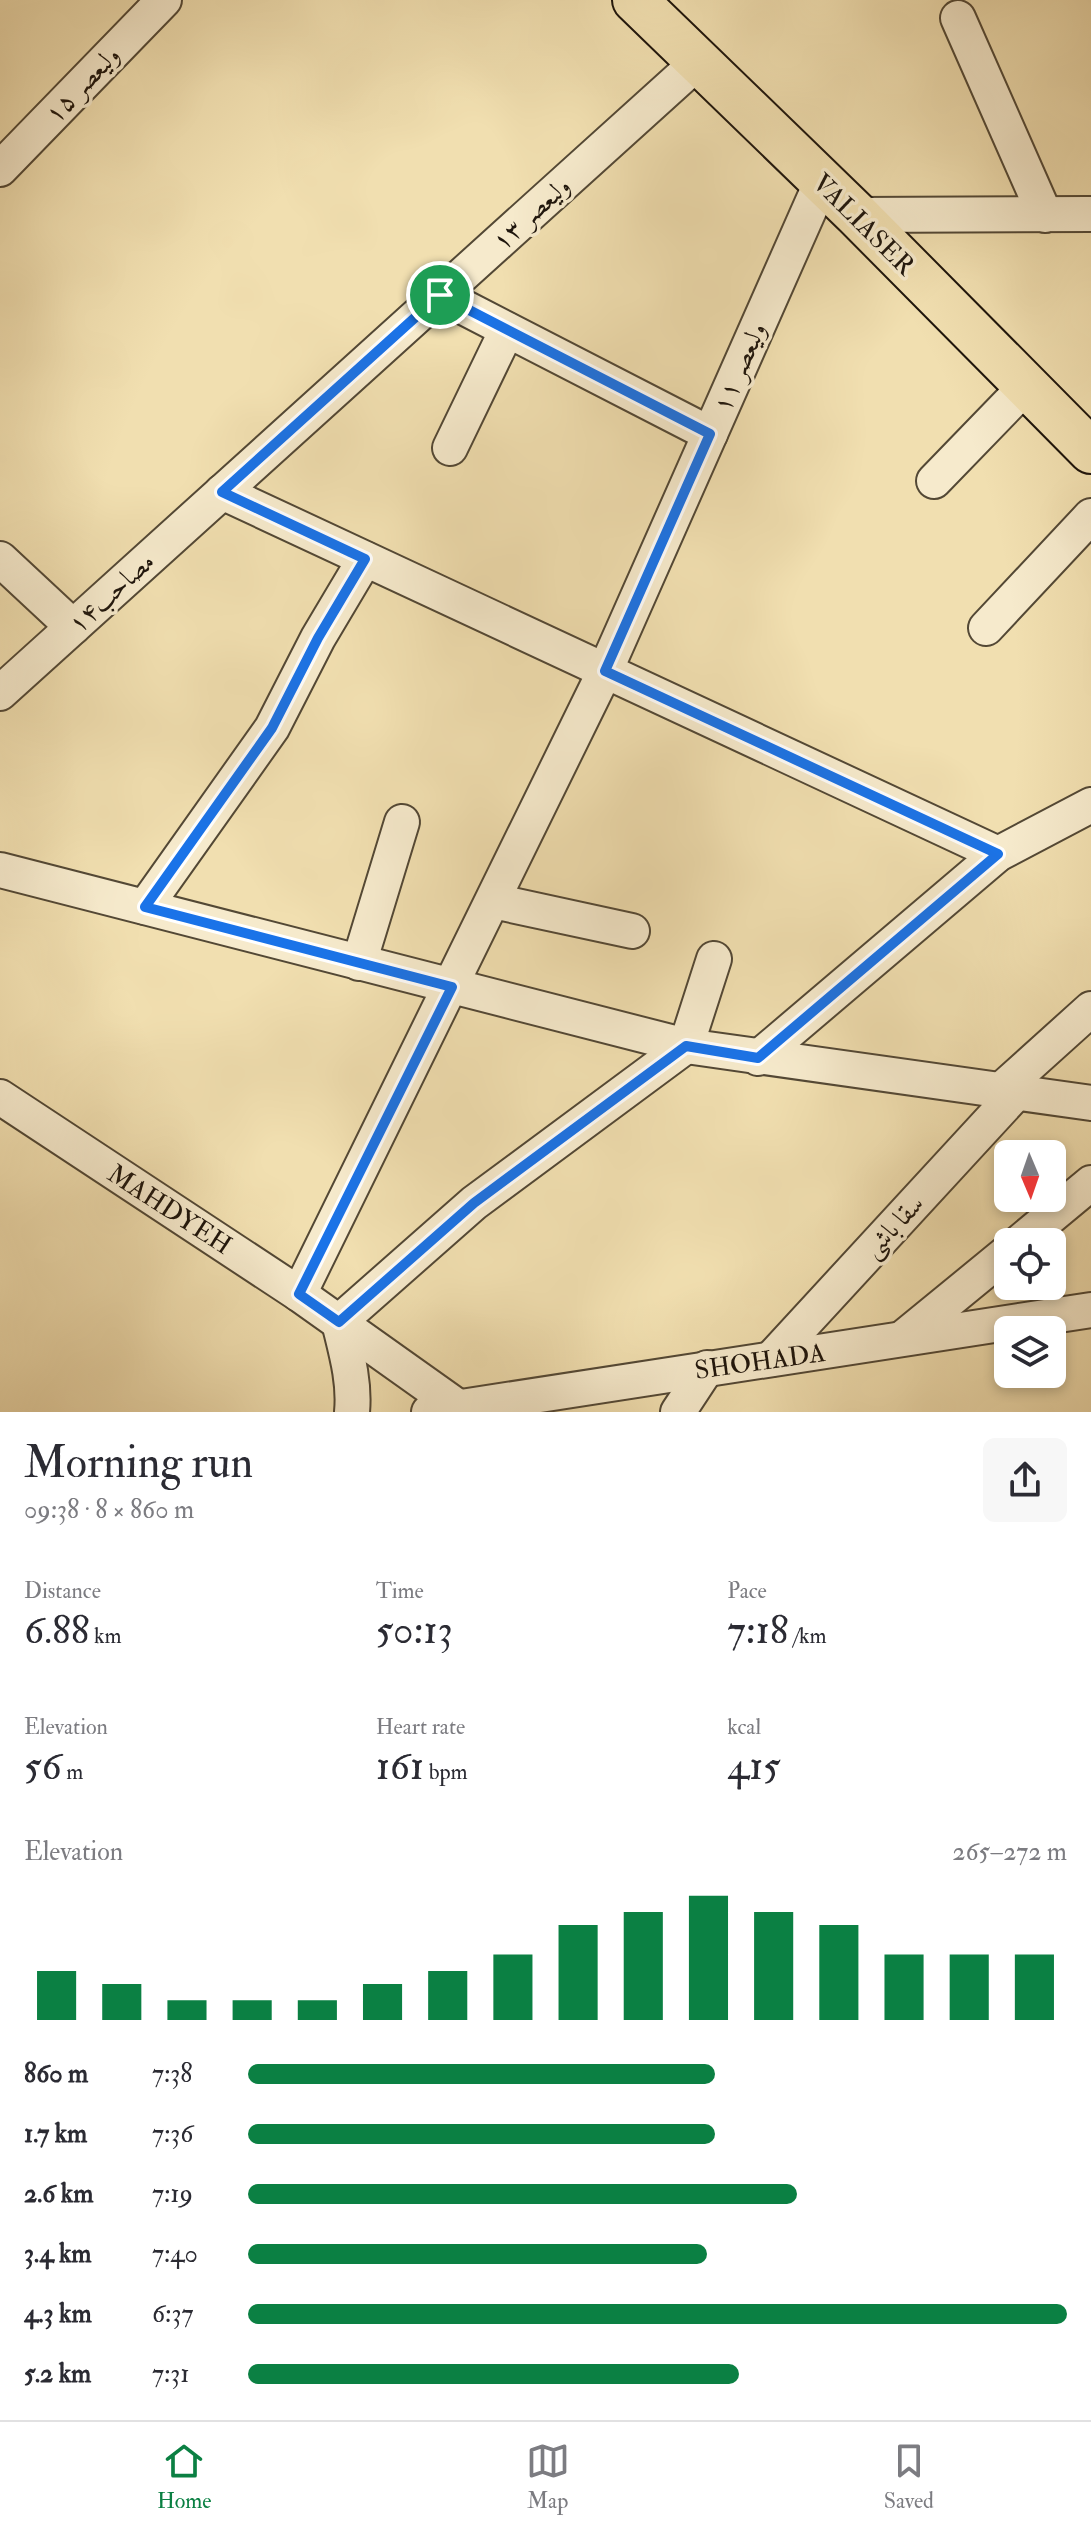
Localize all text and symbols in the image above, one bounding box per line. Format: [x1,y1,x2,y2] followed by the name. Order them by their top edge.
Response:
[38,40,127,130] street label: ولیعصر ۱۵
[806,167,922,283] street label: VALIASER
[486,170,577,257] street label: ولیعصر ۱۳
[406,261,474,329] pin
[418,273,462,317] icon: arrive
[706,318,774,417] street label: ولیعصر ۱۱
[62,546,161,640] street label: مصاحب۱۴
[994,1140,1066,1212] north arrow
[994,1140,1066,1388] map controls
[101,1158,238,1262] street label: MAHDYEH
[857,1188,932,1266] street label: سقا باشی
[994,1228,1066,1300] button: locate
[994,1316,1066,1388] button: layers
[693,1337,828,1387] street label: SHOHADA
[24,1436,253,1491] text: Morning run
[983,1438,1067,1522] button: share
[24,1494,194,1526] text: 09:38 · 8 × 860 m
[24,1577,101,1605] text: Distance
[376,1577,424,1605] text: Time
[727,1577,767,1605] text: Pace
[24,1605,89,1656] text: 6.88
[376,1605,453,1656] text: 50:13
[727,1605,789,1656] text: 7:18
[89,1622,122,1650] text: km
[789,1622,827,1650] text: /km
[24,1713,108,1741] text: Elevation
[376,1713,465,1741] text: Heart rate
[727,1713,761,1741] text: kcal
[24,1741,62,1792] text: 56
[376,1741,424,1792] text: 161
[727,1741,781,1792] text: 415
[62,1758,83,1786] text: m
[424,1758,468,1786] text: bpm
[24,1836,123,1868] text: Elevation
[952,1836,1067,1868] text: 265–272 m
[24,2058,88,2090] text: 860 m
[152,2058,193,2090] text: 7:38
[24,2118,87,2150] text: 1.7 km
[152,2118,193,2150] text: 7:36
[24,2178,93,2210] text: 2.6 km
[152,2178,193,2210] text: 7:19
[24,2238,91,2270] text: 3.4 km
[152,2238,198,2270] text: 7:40
[24,2298,92,2330] text: 4.3 km
[152,2298,193,2330] text: 6:37
[24,2358,91,2390] text: 5.2 km
[152,2358,190,2390] text: 7:31
[157,2439,212,2515] tab: Home
[526,2439,570,2515] tab: Map
[884,2439,934,2515] tab: Saved

